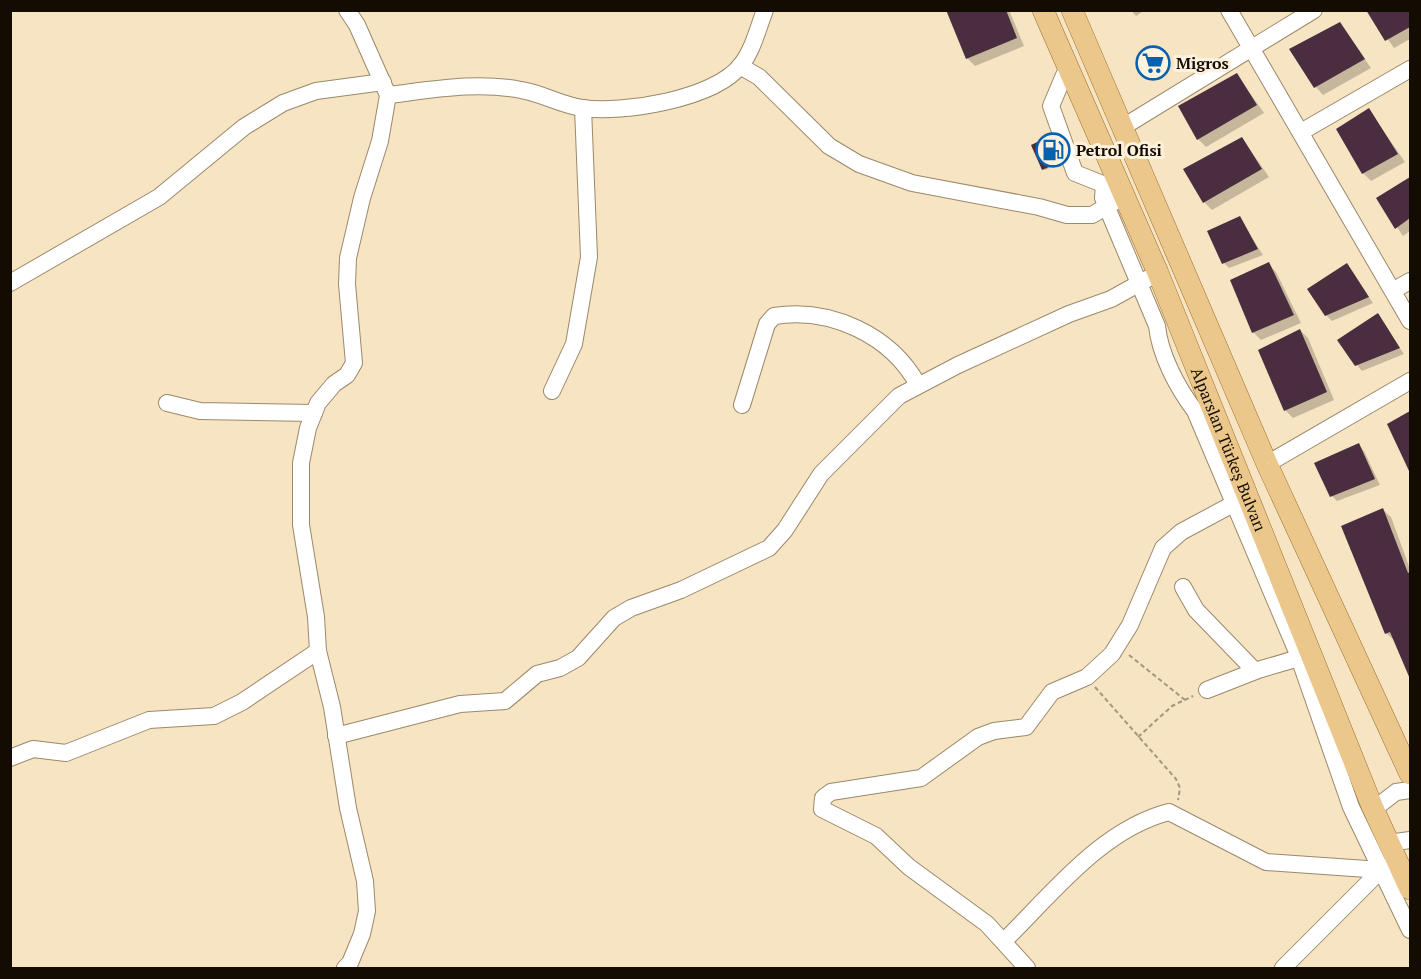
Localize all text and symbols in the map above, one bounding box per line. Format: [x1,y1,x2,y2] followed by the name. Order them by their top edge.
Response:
[1135,45,1171,81] supermarket icon: Migros
[1176,52,1229,74] place label: Migros
[1035,132,1071,168] fuel station icon: Petrol Ofisi
[1076,139,1162,161] place label: Petrol Ofisi
[1186,364,1272,535] street label: Alparslan Türkeş Bulvarı

